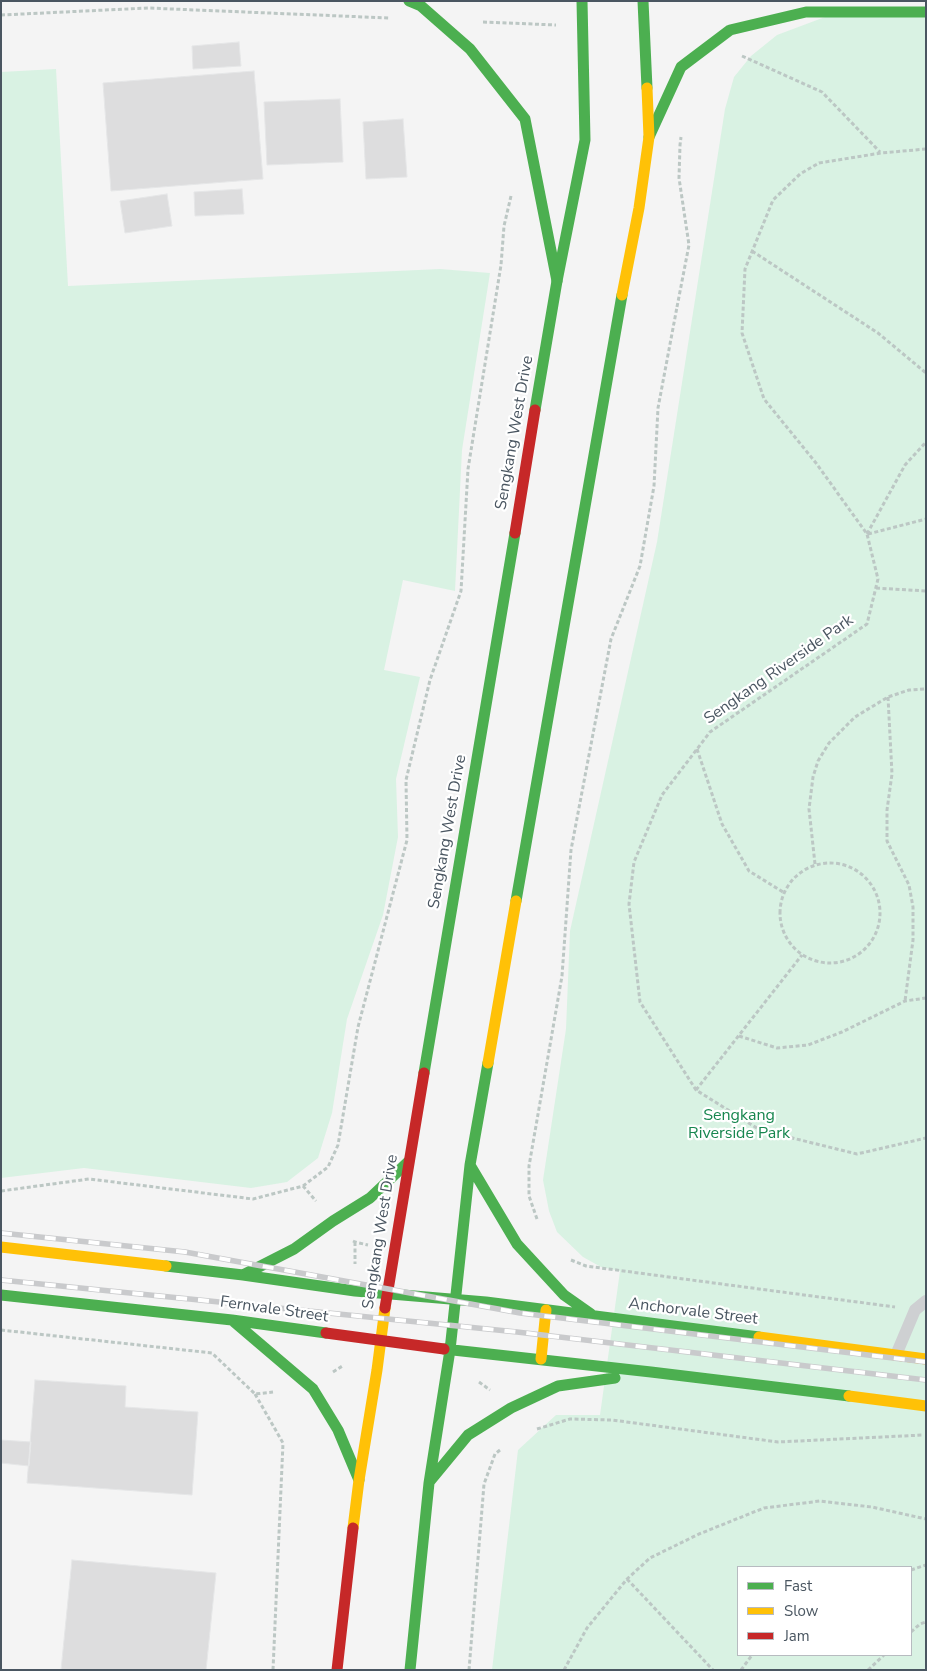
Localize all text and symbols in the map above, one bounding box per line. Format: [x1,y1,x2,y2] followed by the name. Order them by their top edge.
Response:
[492,354,538,512] street label: Sengkang West Drive
[701,611,857,729] street label: Sengkang Riverside Park
[425,753,471,911] street label: Sengkang West Drive
[688,1106,790,1144] park label: Sengkang Riverside Park
[359,1153,403,1311] street label: Sengkang West Drive
[219,1293,329,1327] street label: Fernvale Street
[627,1295,759,1329] street label: Anchorvale Street
[737,1566,912,1656] legend
[784,1576,812,1596] text: Fast
[784,1601,818,1621] text: Slow
[784,1626,810,1646] text: Jam

